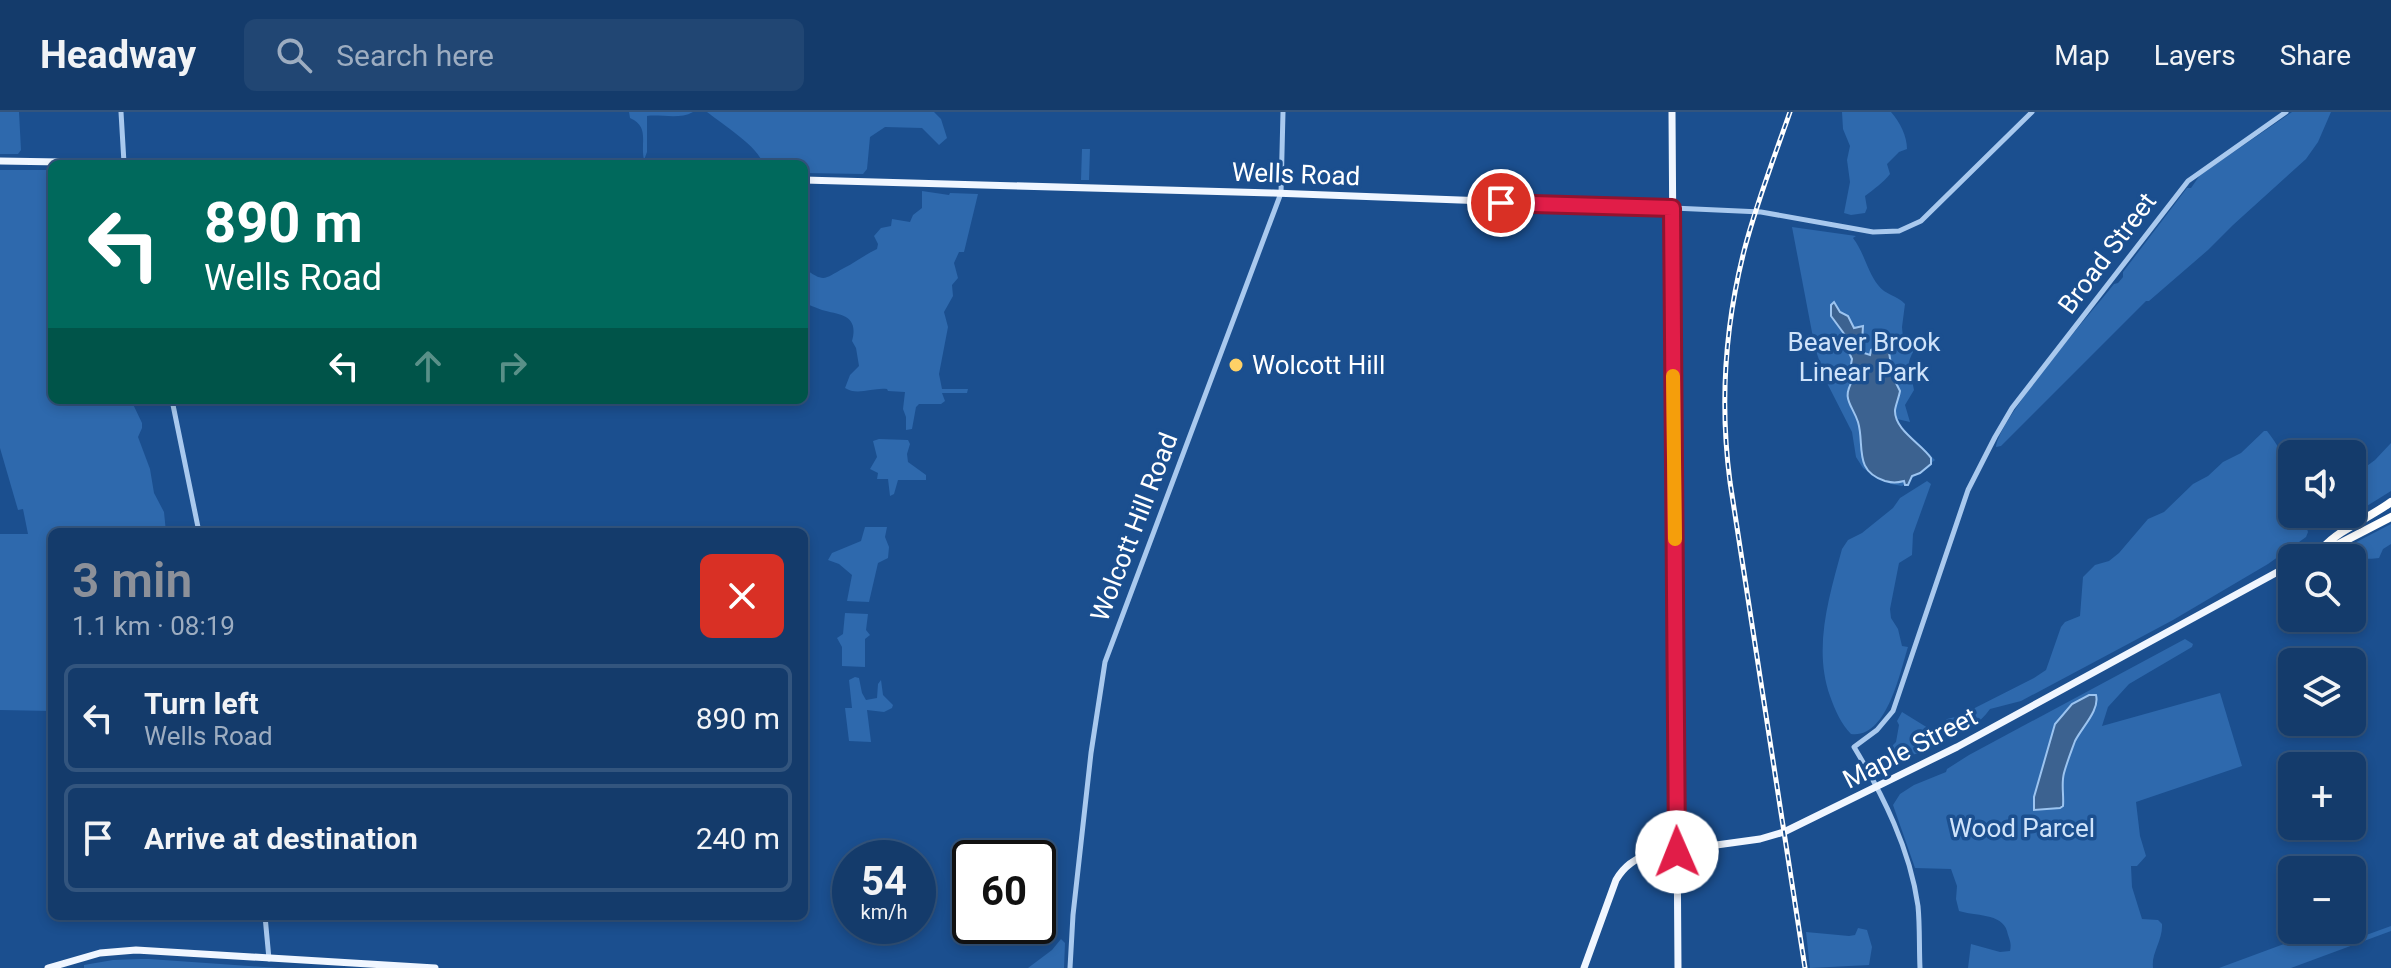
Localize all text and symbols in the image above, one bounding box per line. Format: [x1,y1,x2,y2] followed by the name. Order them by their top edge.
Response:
[244,19,804,91] search box
[40,33,196,77] text: Headway
[272,33,316,77] icon: search
[336,38,494,73] text: Search here
[2054,39,2110,72] text: Map
[2154,39,2236,72] text: Layers
[2280,39,2351,72] text: Share
[1231,157,1361,191] street label: Wells Road
[1467,169,1535,237] pin
[1479,181,1523,225] icon: arrive
[2052,187,2162,319] street label: Broad Street
[204,190,363,256] text: 890 m
[72,192,176,296] icon: left
[204,257,382,299] text: Wells Road
[1787,327,1941,387] park label: Beaver Brook Linear Park
[322,344,366,388] icon: left
[406,344,450,388] icon: ahead
[490,344,534,388] icon: right
[1252,350,1385,380] place label: Wolcott Hill
[1227,356,1245,374] marker: Wolcott Hill
[1084,429,1184,625] street label: Wolcott Hill Road
[2278,440,2366,944] map controls
[2278,440,2366,528] button: sound
[2278,544,2366,632] button: search
[72,552,192,609] text: 3 min
[700,554,784,638] button: close
[72,611,235,641] text: 1.1 km · 08:19
[2278,648,2366,736] button: layers
[144,686,259,721] text: Turn left
[76,696,120,740] icon: left
[696,701,780,736] text: 890 m
[1838,701,1982,795] street label: Maple Street
[144,721,273,751] text: Wells Road
[2278,752,2366,840] button: +
[1635,810,1719,894] position arrow
[1949,813,2095,843] park label: Wood Parcel
[76,816,120,860] icon: arrive
[144,821,418,856] text: Arrive at destination
[696,821,780,856] text: 240 m
[952,840,1056,944] speed limit sign: 60
[2278,856,2366,944] button: −
[861,858,907,905] text: 54
[861,900,907,924] text: km/h

